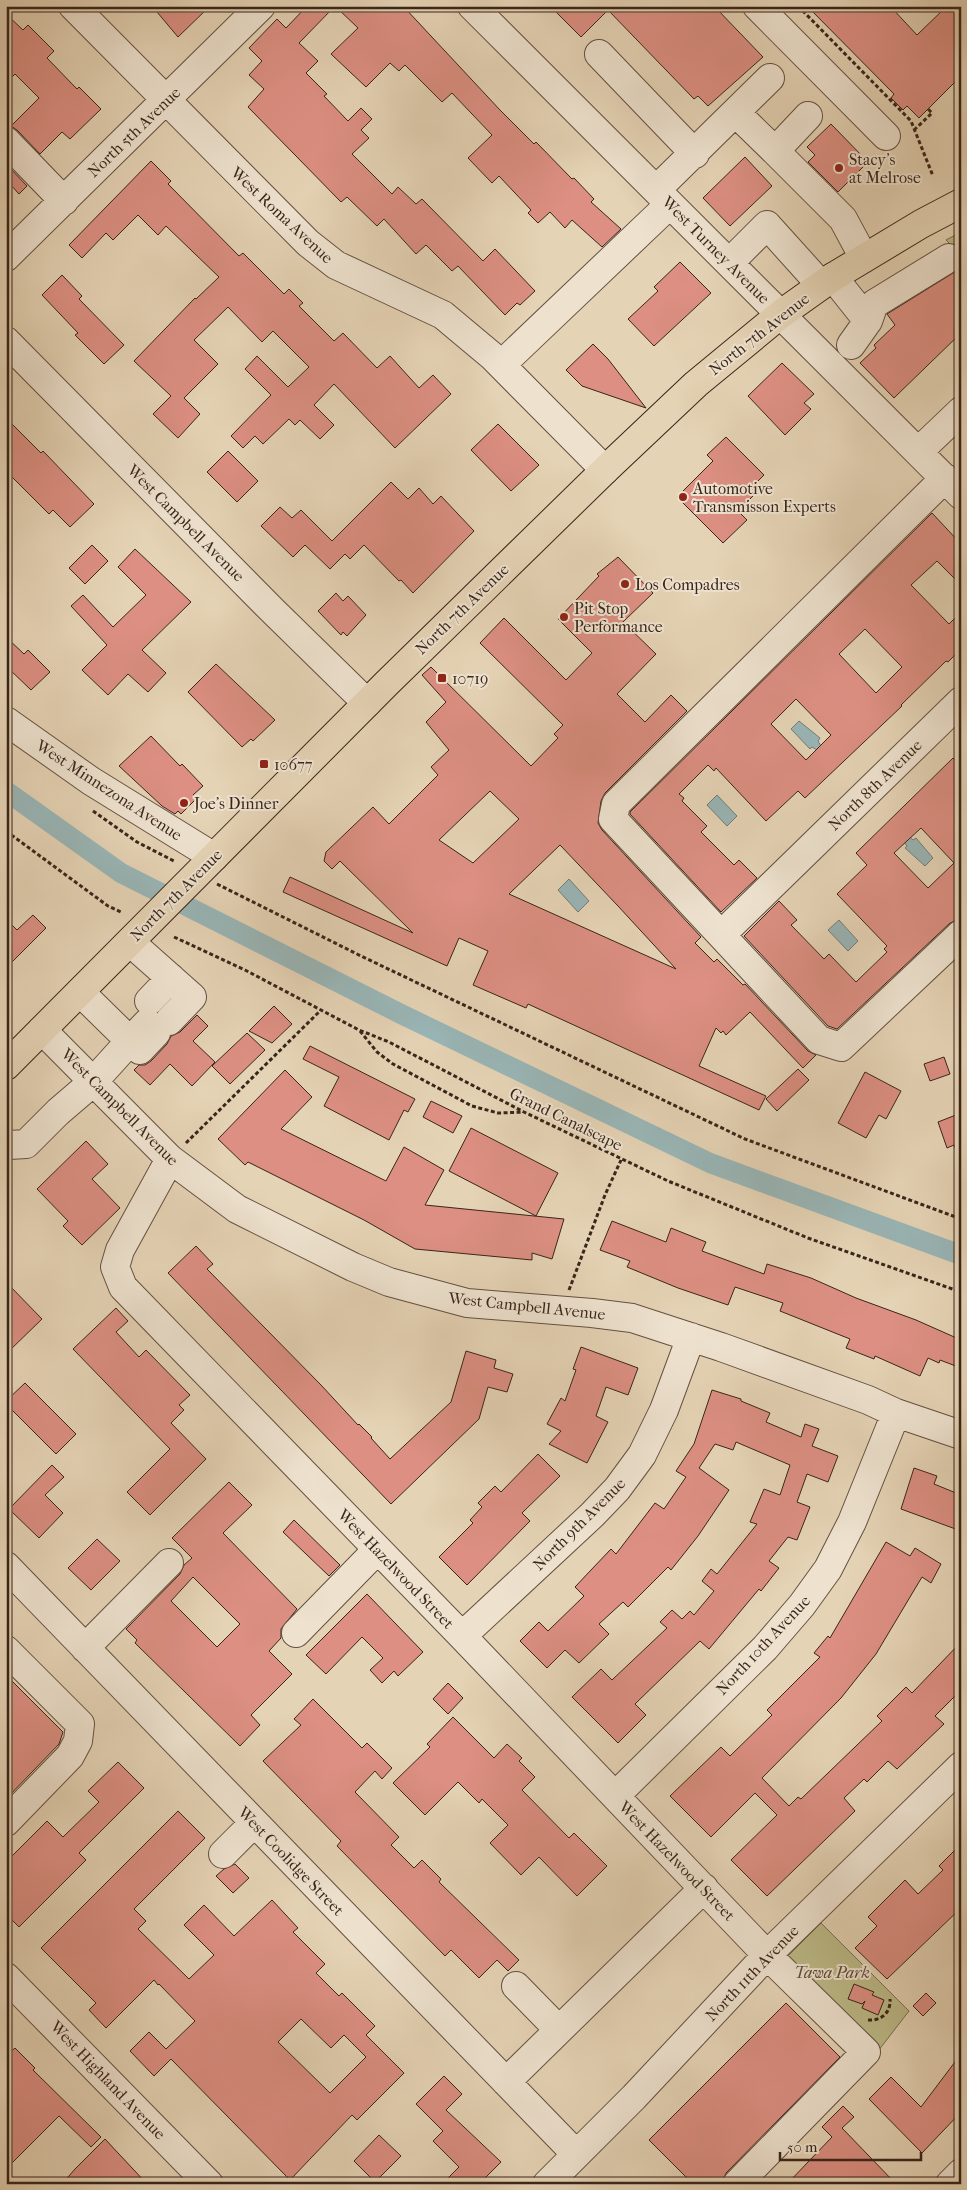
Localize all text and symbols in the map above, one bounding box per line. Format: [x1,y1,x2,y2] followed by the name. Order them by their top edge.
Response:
[84,83,184,181] street label: North 5th Avenue
[849,150,921,187] place label: Stacy’s at Melrose
[226,162,337,267] street label: West Roma Avenue
[833,162,845,174] marker: Stacy’s at Melrose
[658,192,774,308] street label: West Turney Avenue
[705,289,813,379] street label: North 7th Avenue
[123,460,249,586] street label: West Campbell Avenue
[692,479,836,516] place label: Automotive Transmisson Experts
[677,491,689,503] marker: Automotive Transmisson Experts
[411,560,513,658] street label: North 7th Avenue
[635,575,740,594] place label: Los Compadres
[619,578,631,590] marker: Los Compadres
[574,599,663,636] place label: Pit Stop Performance
[558,611,570,623] marker: Pit Stop Performance
[452,669,488,688] place label: 10719
[436,672,448,684] marker: 10719
[32,735,186,844] street label: West Minnezona Avenue
[824,735,926,834] street label: North 8th Avenue
[274,755,313,774] place label: 10677
[258,758,270,770] marker: 10677
[192,794,279,813] place label: Joe's Dinner
[178,797,190,809] marker: Joe's Dinner
[126,845,226,945] street label: North 7th Avenue
[57,1044,183,1170] street label: West Campbell Avenue
[506,1083,626,1155] street label: Grand Canalscape
[447,1288,607,1324] street label: West Campbell Avenue
[529,1474,629,1574] street label: North 9th Avenue
[333,1504,458,1633] street label: West Hazelwood Street
[712,1591,814,1699] street label: North 10th Avenue
[614,1796,739,1925] street label: West Hazelwood Street
[233,1802,348,1920] street label: West Coolidge Street
[701,1921,803,2025] street label: North 11th Avenue
[794,1963,870,1982] park label: Tawa Park
[46,2016,170,2143] street label: West Highland Avenue
[780,2130,921,2162] scale bar
[787,2138,818,2156] text: 50 m

